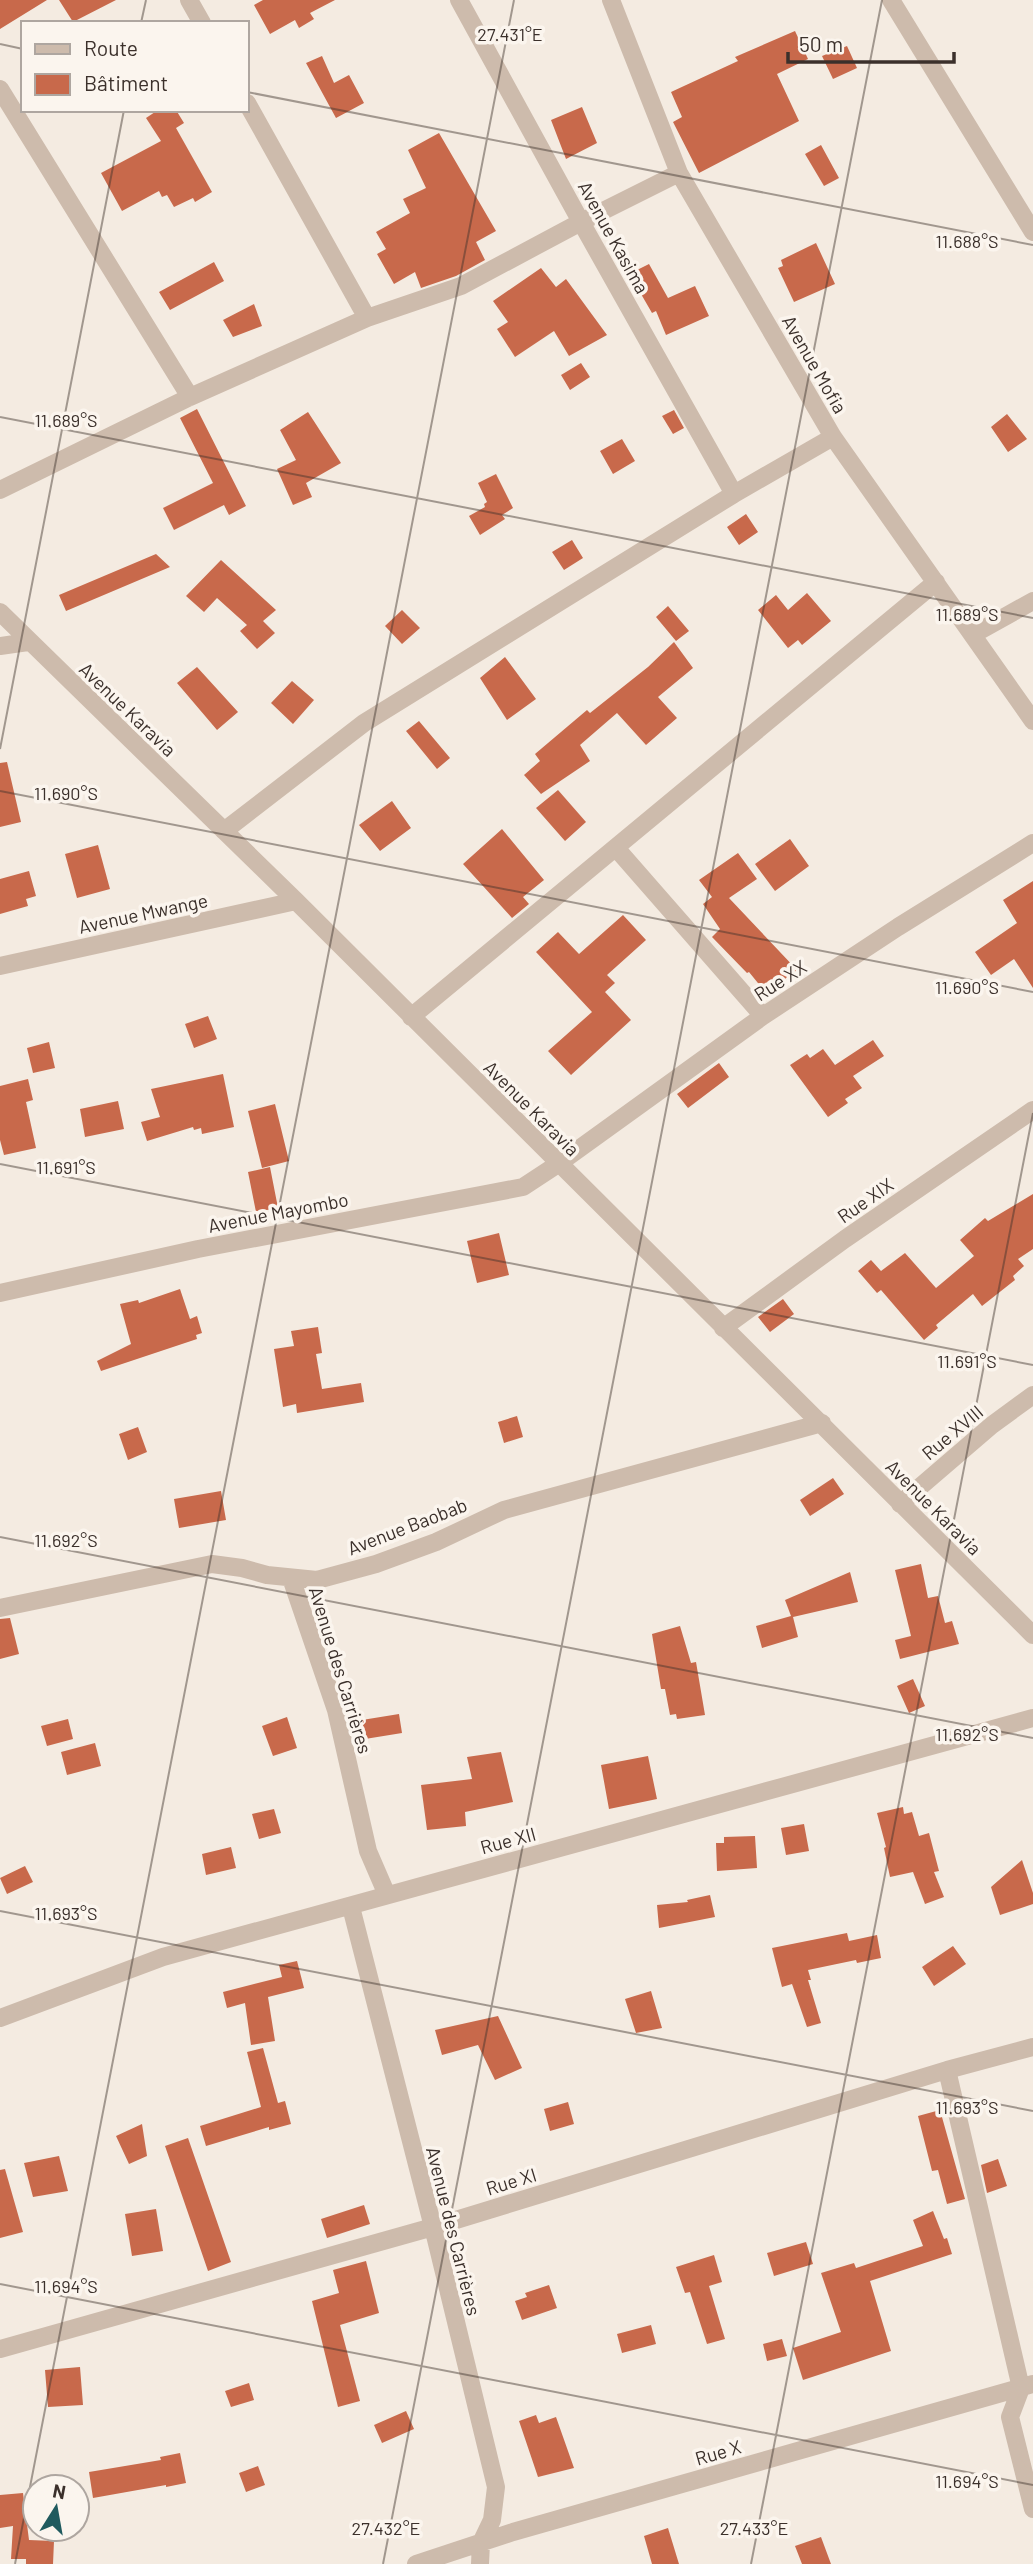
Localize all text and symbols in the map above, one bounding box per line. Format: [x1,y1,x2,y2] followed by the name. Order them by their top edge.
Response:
[21,21,248,112] legend
[788,21,954,65] scale bar
[477,23,543,45] text: 27.431°E
[799,31,843,56] text: 50 m
[84,35,138,60] text: Route
[84,70,168,95] text: Bâtiment
[574,177,654,297] street label: Avenue Kasima
[935,230,999,252] text: 11.688°S
[778,311,852,417] street label: Avenue Mofia
[34,409,98,431] text: 11.689°S
[935,603,999,625] text: 11.689°S
[75,657,181,761] street label: Avenue Karavia
[34,782,98,804] text: 11.690°S
[76,888,210,938] street label: Avenue Mwange
[749,955,811,1005] street label: Rue XX
[935,976,999,998] text: 11.690°S
[479,1055,585,1161] street label: Avenue Karavia
[36,1156,96,1178] text: 11.691°S
[833,1172,897,1228] street label: Rue XIX
[206,1187,350,1237] street label: Avenue Mayombo
[937,1350,997,1372] text: 11.691°S
[917,1400,987,1464] street label: Rue XVIII
[881,1454,987,1560] street label: Avenue Karavia
[344,1493,470,1559] street label: Avenue Baobab
[34,1529,98,1551] text: 11.692°S
[305,1584,377,1756] street label: Avenue des Carrières
[935,1723,999,1745] text: 11.692°S
[478,1822,538,1858] street label: Rue XII
[35,1902,97,1924] text: 11.693°S
[936,2096,998,2118] text: 11.693°S
[422,2144,486,2318] street label: Avenue des Carrières
[483,2162,539,2200] street label: Rue XI
[34,2275,98,2297] text: 11.694°S
[692,2434,744,2470] street label: Rue X
[935,2470,999,2492] text: 11.694°S
[21,2473,91,2543] north arrow
[51,2478,68,2503] text: N
[352,2517,420,2539] text: 27.432°E
[720,2517,788,2539] text: 27.433°E

